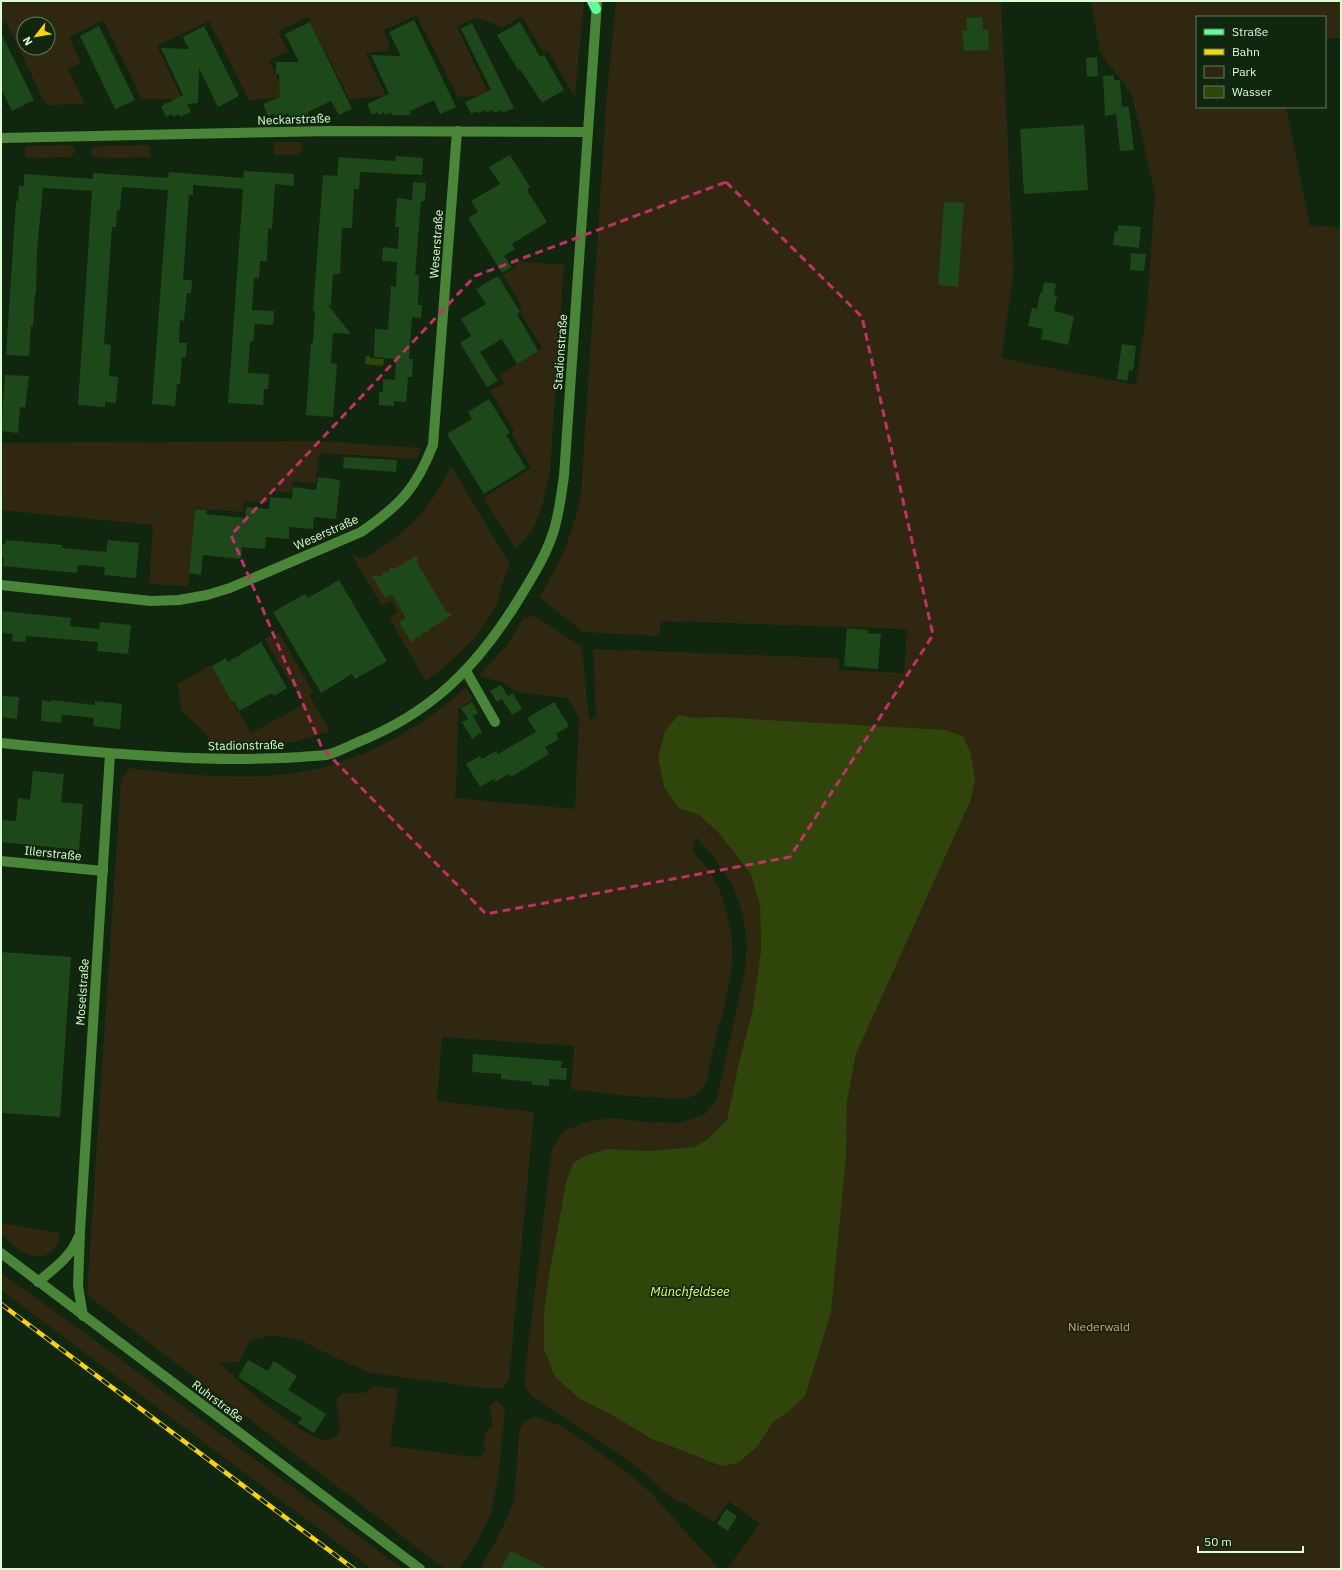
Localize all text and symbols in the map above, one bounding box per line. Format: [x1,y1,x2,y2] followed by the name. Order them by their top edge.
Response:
[16,16,56,56] north arrow
[1196,16,1326,108] legend
[1232,24,1269,39] text: Straße
[19,34,35,48] text: N
[1232,44,1260,59] text: Bahn
[1232,64,1257,79] text: Park
[1232,84,1272,99] text: Wasser
[257,110,331,128] street label: Neckarstraße
[426,209,446,279] street label: Weserstraße
[550,313,570,390] street label: Stadionstraße
[291,511,361,553] street label: Weserstraße
[208,737,285,753] street label: Stadionstraße
[24,843,83,863] street label: Illerstraße
[72,958,92,1026] street label: Moselstraße
[650,1283,730,1300] water label: Münchfeldsee
[1068,1319,1130,1334] park label: Niederwald
[189,1377,247,1426] street label: Ruhrstraße
[1198,1528,1303,1554] scale bar
[1204,1534,1232,1549] text: 50 m

